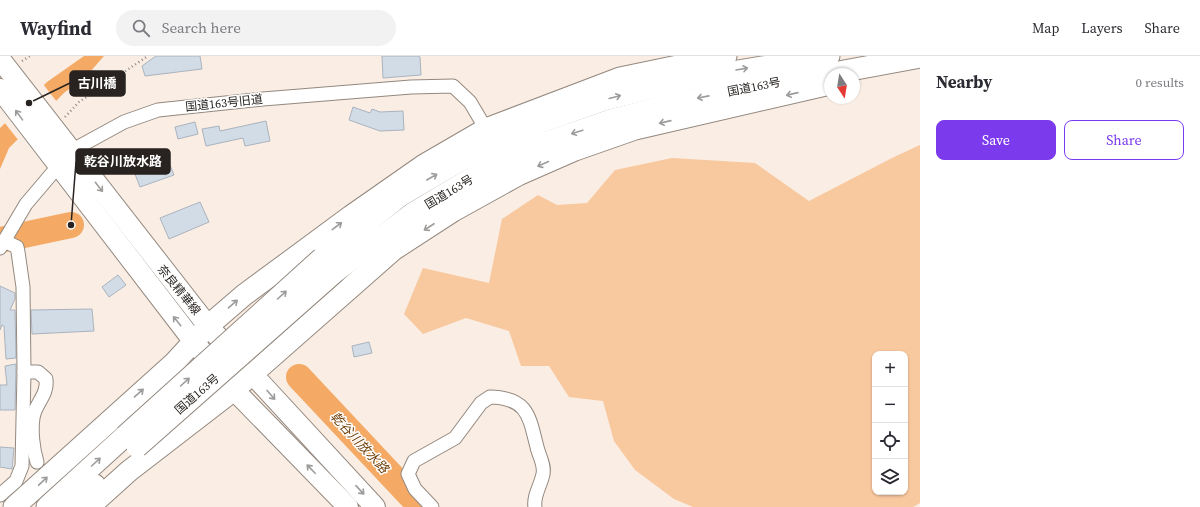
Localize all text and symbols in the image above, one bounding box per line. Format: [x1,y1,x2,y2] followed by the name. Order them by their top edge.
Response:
[116,10,396,46] search box
[20,15,92,41] text: Wayfind
[130,17,152,39] icon: search
[162,17,241,38] text: Search here
[1032,18,1059,38] text: Map
[1081,18,1123,38] text: Layers
[1145,18,1180,38] text: Share
[735,65,748,73] one-way arrow
[824,68,860,104] north arrow
[936,70,992,94] text: Nearby
[70,71,125,96] callout: 古川橋
[726,74,782,100] street label: 国道163号
[1136,74,1184,91] text: 0 results
[77,75,117,92] text: 古川橋
[184,91,264,115] street label: 国道163号旧道
[786,91,799,98] one-way arrow
[608,93,621,101] one-way arrow
[697,93,710,101] one-way arrow
[15,110,24,121] one-way arrow
[659,119,672,127] one-way arrow
[936,120,1056,160] button: Save
[1064,120,1184,160] button: Share
[572,128,584,136] one-way arrow
[76,149,170,174] callout: 乾谷川放水路
[84,153,162,170] text: 乾谷川放水路
[537,161,549,168] one-way arrow
[422,171,476,213] street label: 国道163号
[426,173,438,181] one-way arrow
[95,182,103,193] one-way arrow
[332,222,343,230] one-way arrow
[424,223,435,231] one-way arrow
[154,262,204,318] street label: 奈良精華線
[277,290,287,299] one-way arrow
[228,300,239,309] one-way arrow
[173,315,181,326] one-way arrow
[872,351,908,495] map controls
[872,351,908,387] button: +
[171,370,223,418] street label: 国道163号
[180,377,190,386] one-way arrow
[872,387,908,423] button: −
[134,389,145,398] one-way arrow
[267,390,276,400] one-way arrow
[327,408,393,477] water label: 乾谷川放水路
[872,423,908,459] button: locate
[91,458,101,467] one-way arrow
[872,459,908,495] button: layers
[306,464,316,474] one-way arrow
[38,476,48,485] one-way arrow
[355,485,365,495] one-way arrow

